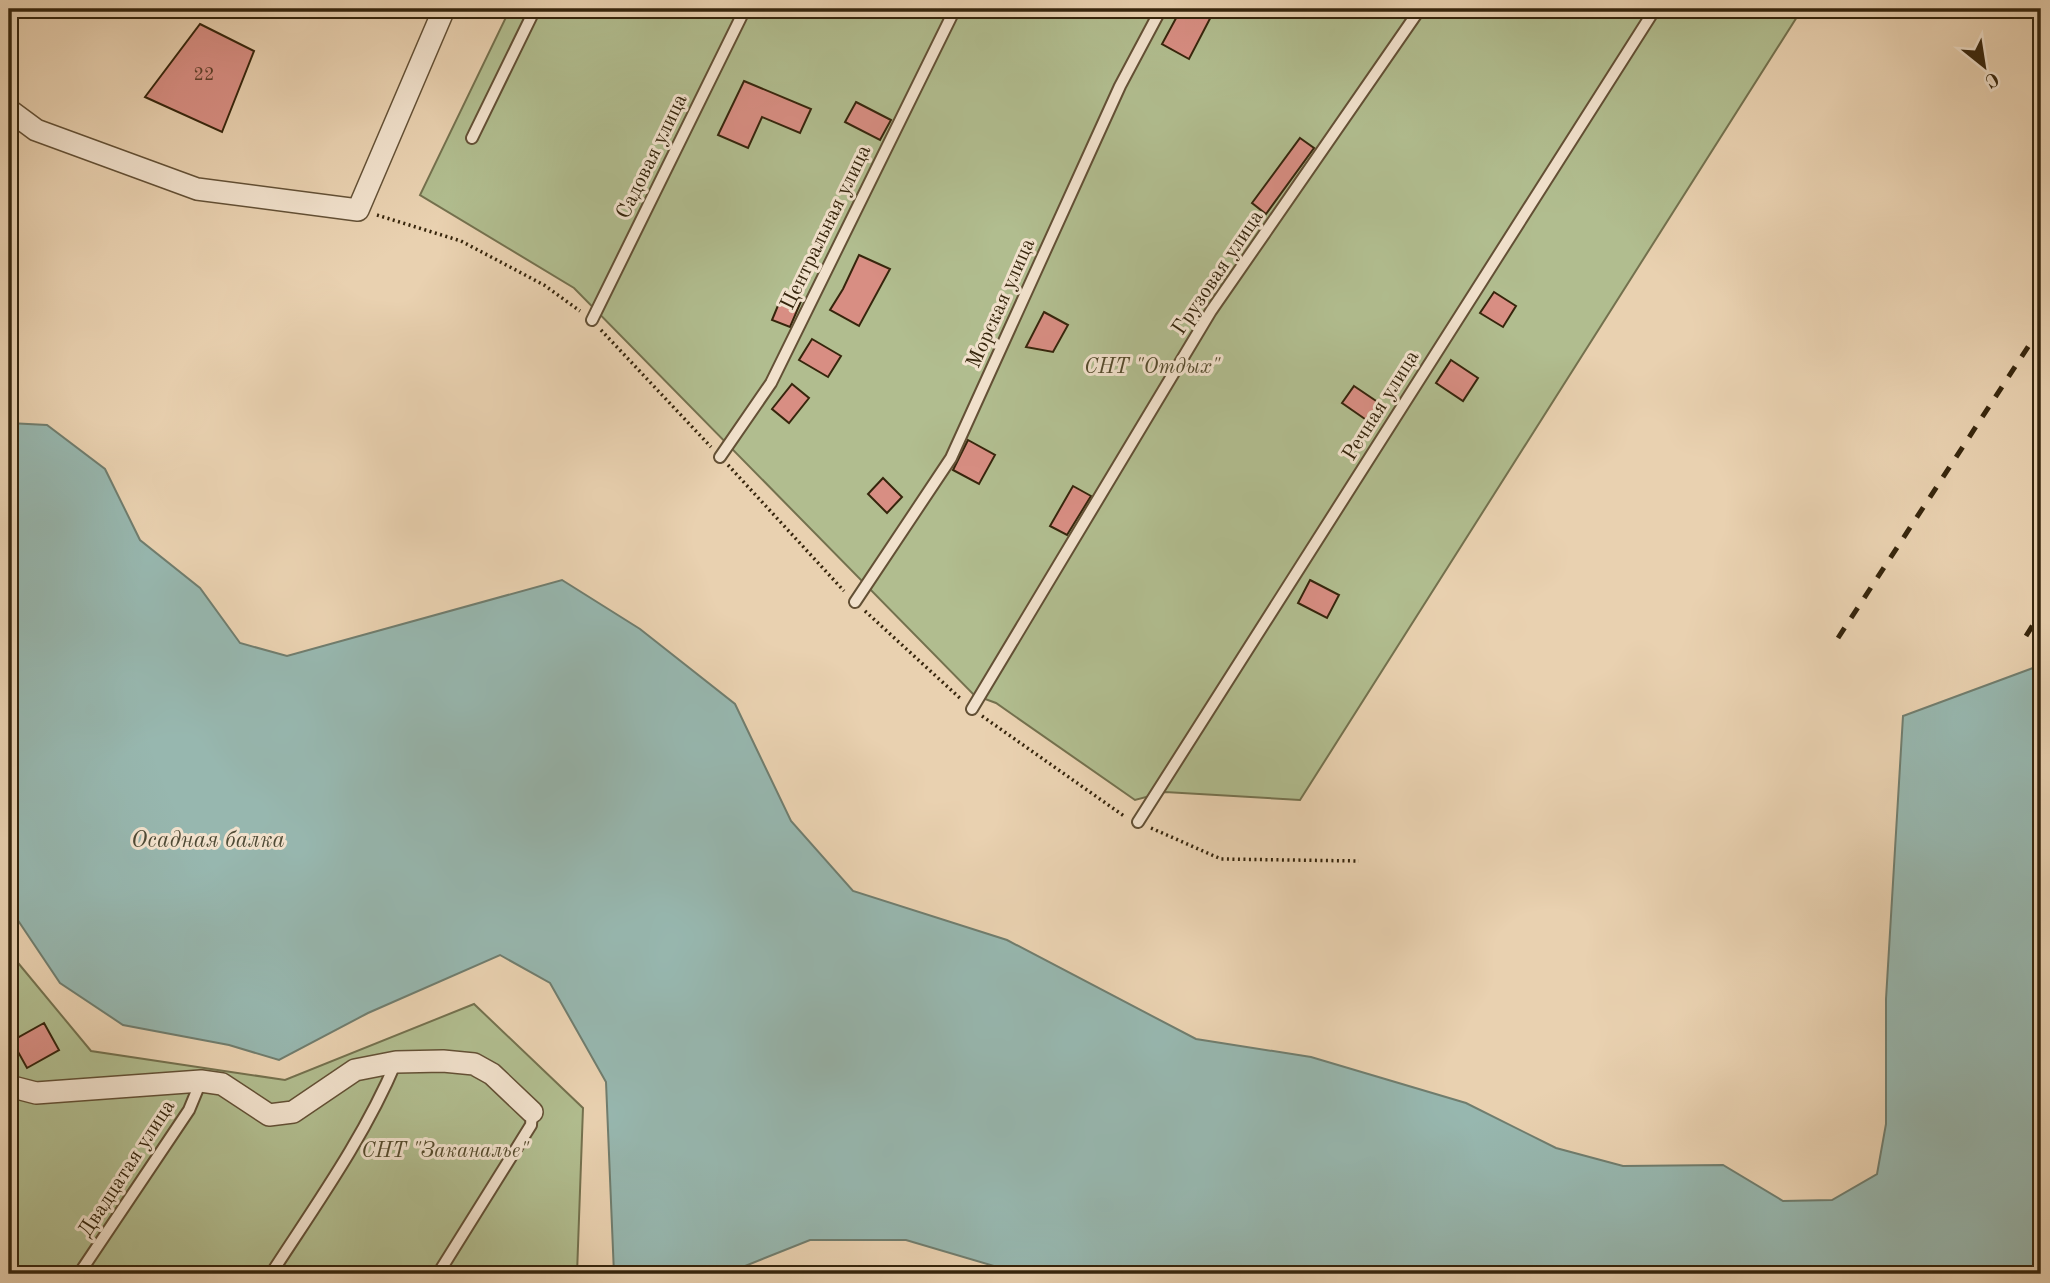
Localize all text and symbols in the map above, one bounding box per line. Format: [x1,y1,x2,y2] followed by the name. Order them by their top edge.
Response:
[1948,32,2018,102] north arrow
[194,66,214,84] house number: 22
[1981,67,2001,90] text: С
[613,91,692,222] street label: Садовая улица
[777,142,875,314] street label: Центральная улица
[1169,207,1268,339] street label: Грузовая улица
[963,236,1039,372] street label: Морская улица
[1339,347,1423,465] street label: Речная улица
[1084,357,1221,378] park label: СНТ "Отдых"
[131,829,285,852] water label: Осадная балка
[75,1096,179,1241] street label: Двадцатая улица
[361,1140,529,1162] park label: СНТ "Заканалье"

